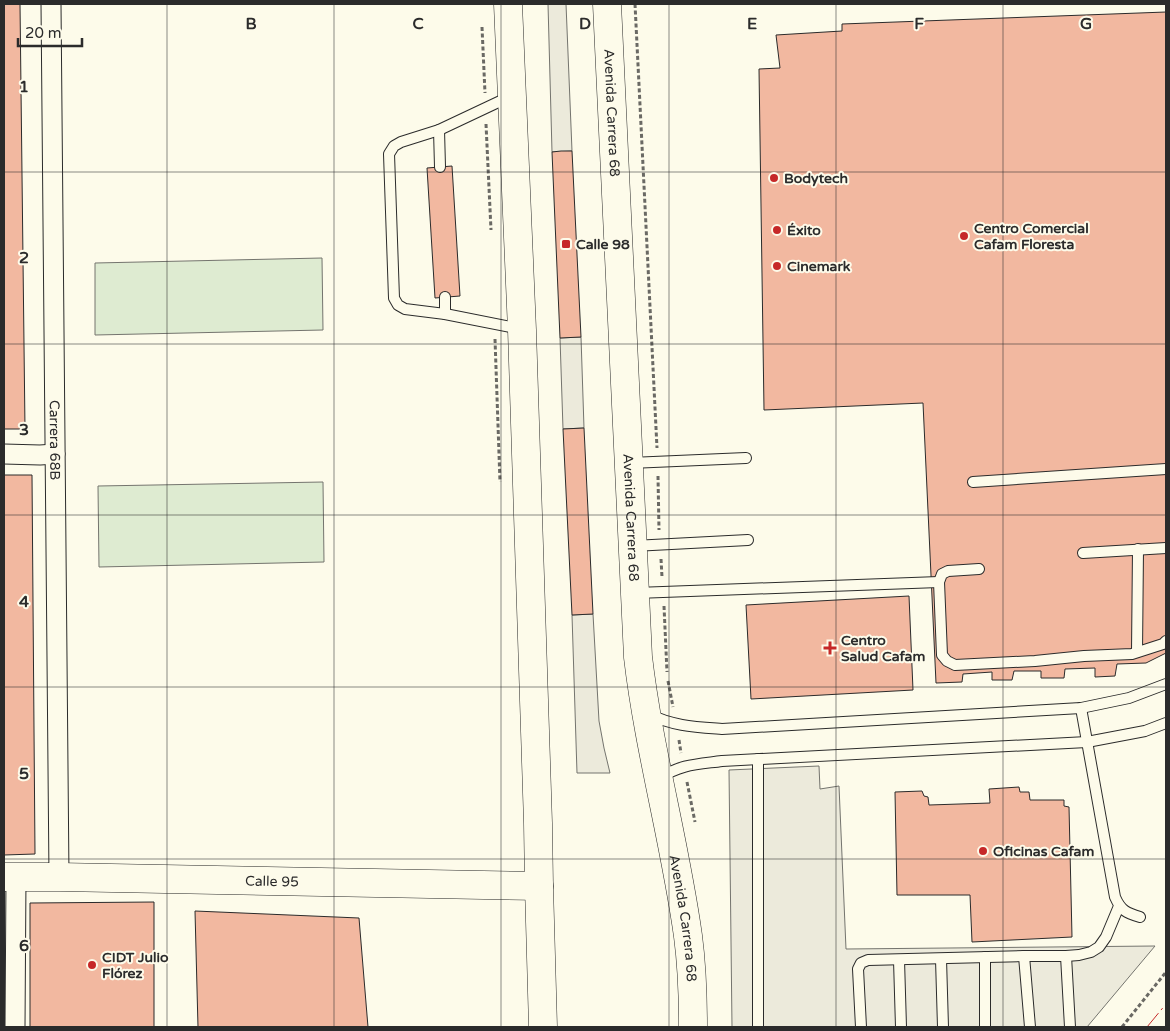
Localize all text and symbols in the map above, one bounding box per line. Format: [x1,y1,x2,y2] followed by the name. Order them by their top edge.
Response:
[245,14,257,34] text: B
[412,14,424,34] text: C
[579,14,591,34] text: D
[747,14,757,34] text: E
[914,14,924,34] text: F
[1080,14,1092,34] text: G
[18,15,81,47] scale bar
[25,24,62,42] text: 20 m
[601,48,624,177] street label: Avenida Carrera 68
[19,77,29,97] text: 1
[784,170,848,187] place label: Bodytech
[768,172,780,184] marker: Bodytech
[974,220,1089,253] place label: Centro Comercial Cafam Floresta
[787,222,821,239] place label: Éxito
[771,224,783,236] marker: Éxito
[958,230,970,242] marker: Centro Comercial Cafam Floresta
[576,236,630,253] place label: Calle 98
[560,238,572,250] marker: Calle 98
[19,248,29,268] text: 2
[787,258,851,275] place label: Cinemark
[771,260,783,272] marker: Cinemark
[46,400,64,480] street label: Carrera 68B
[19,420,29,440] text: 3
[620,453,643,582] street label: Avenida Carrera 68
[19,592,29,612] text: 4
[841,632,925,665] place label: Centro Salud Cafam
[823,641,837,655] marker: Centro Salud Cafam
[19,764,29,784] text: 5
[993,843,1094,860] place label: Oficinas Cafam
[977,845,989,857] marker: Oficinas Cafam
[666,853,701,982] street label: Avenida Carrera 68
[245,872,299,890] street label: Calle 95
[19,936,29,956] text: 6
[102,949,169,982] place label: CIDT Julio Flórez
[86,959,98,971] marker: CIDT Julio Flórez

